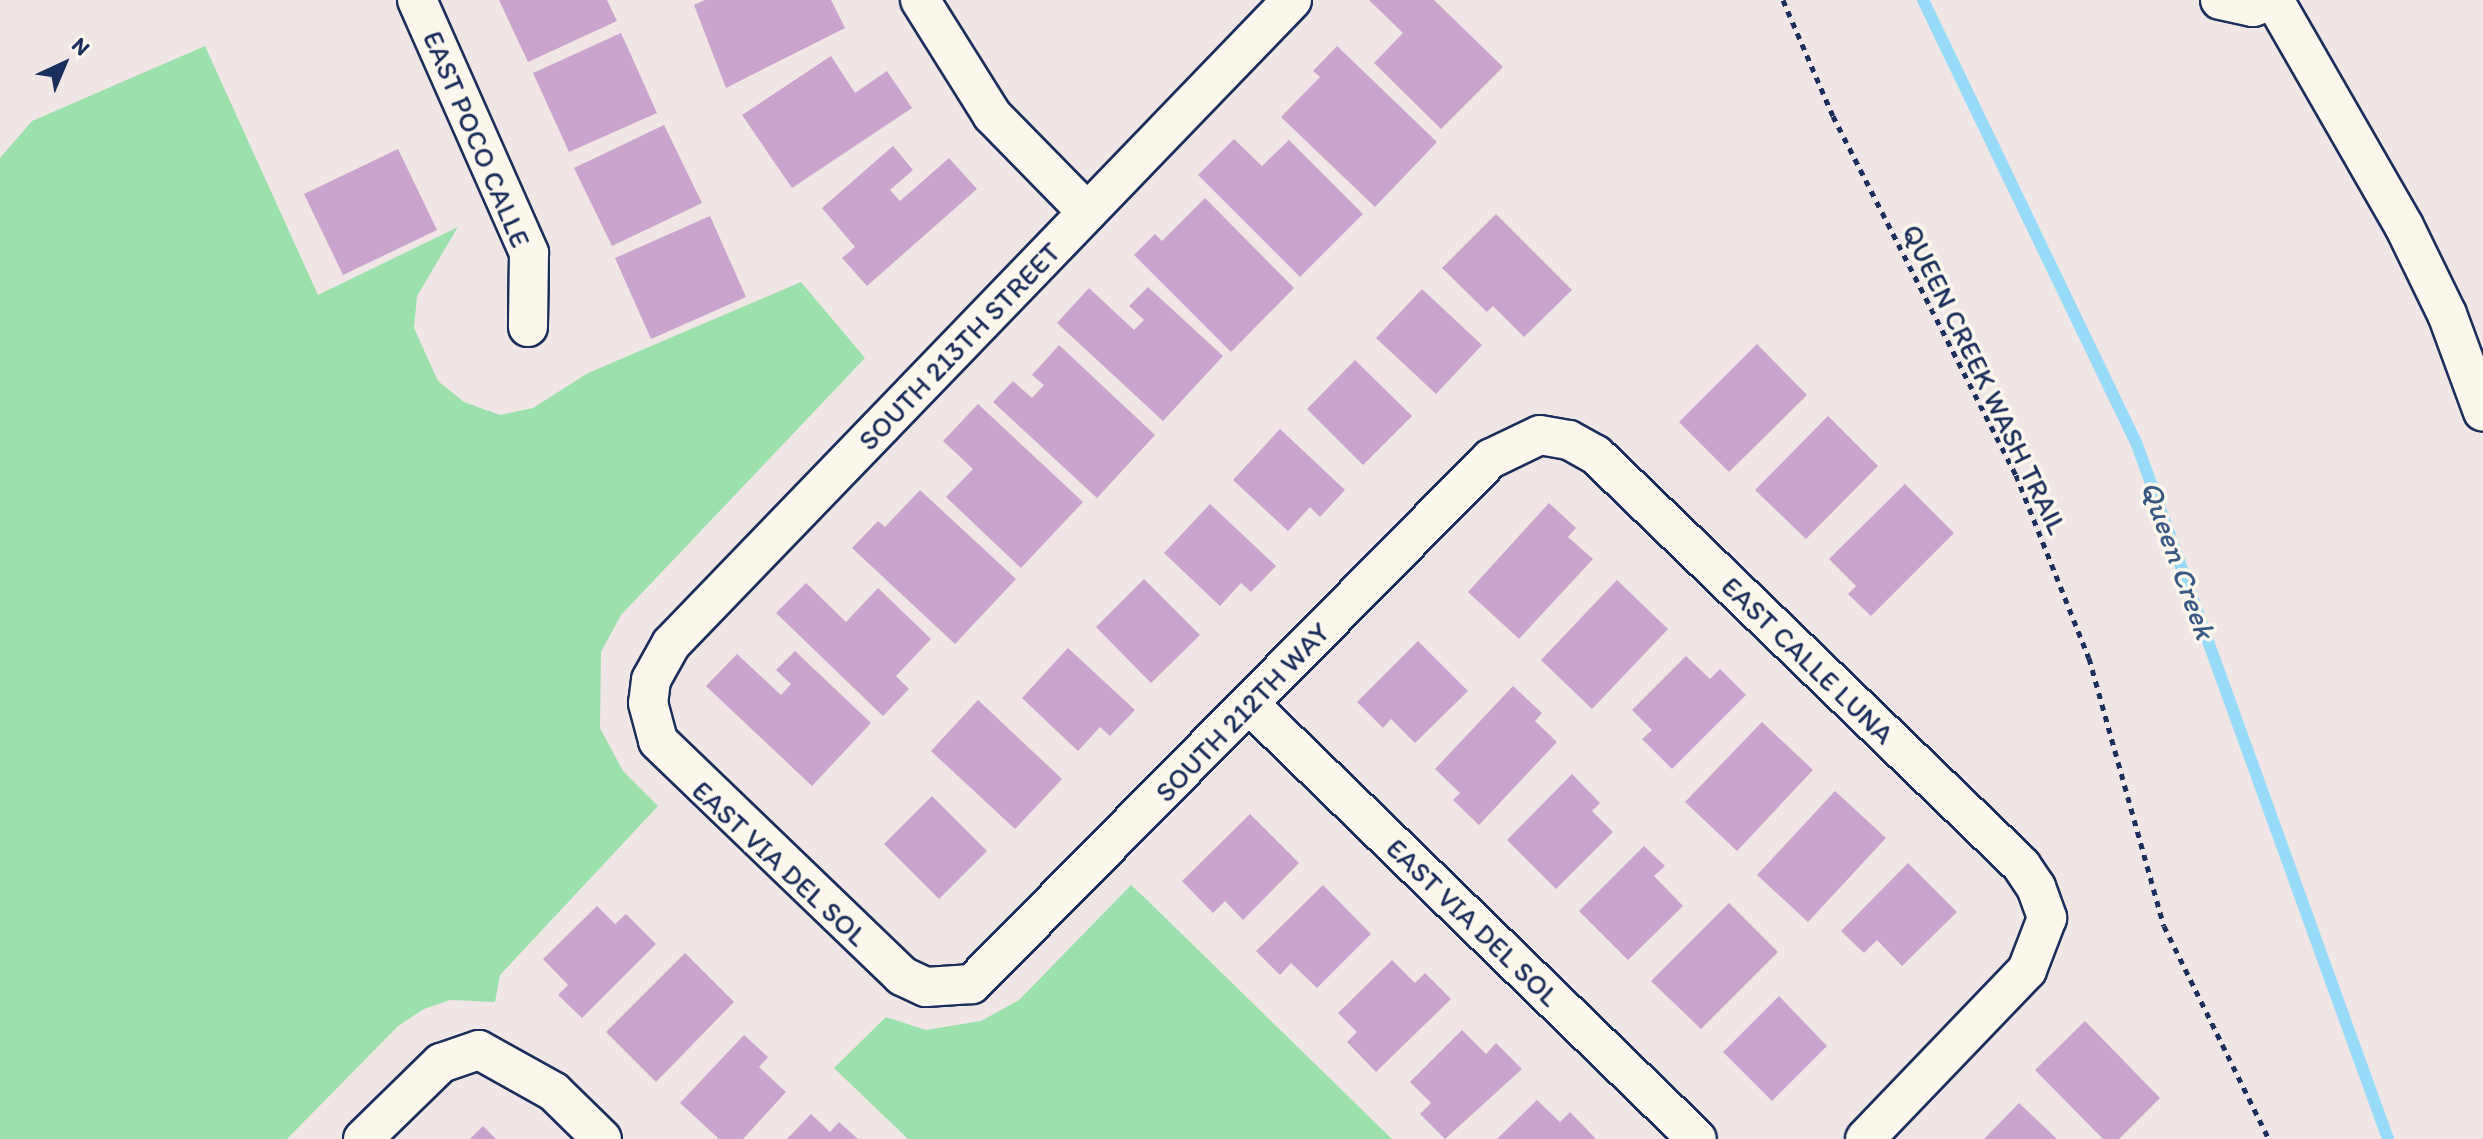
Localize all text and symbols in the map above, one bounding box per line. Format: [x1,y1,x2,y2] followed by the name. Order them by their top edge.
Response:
[24,24,104,104] north arrow
[416,26,538,252] street label: EAST POCO CALLE
[66,31,96,61] text: N
[1895,218,2075,540] street label: QUEEN CREEK WASH TRAIL
[851,235,1067,457] street label: SOUTH 213TH STREET
[2133,476,2223,644] water label: Queen Creek
[1715,569,1901,751] street label: EAST CALLE LUNA
[1147,615,1337,809] street label: SOUTH 212TH WAY
[686,773,874,953] street label: EAST VIA DEL SOL
[1380,831,1566,1013] street label: EAST VIA DEL SOL

